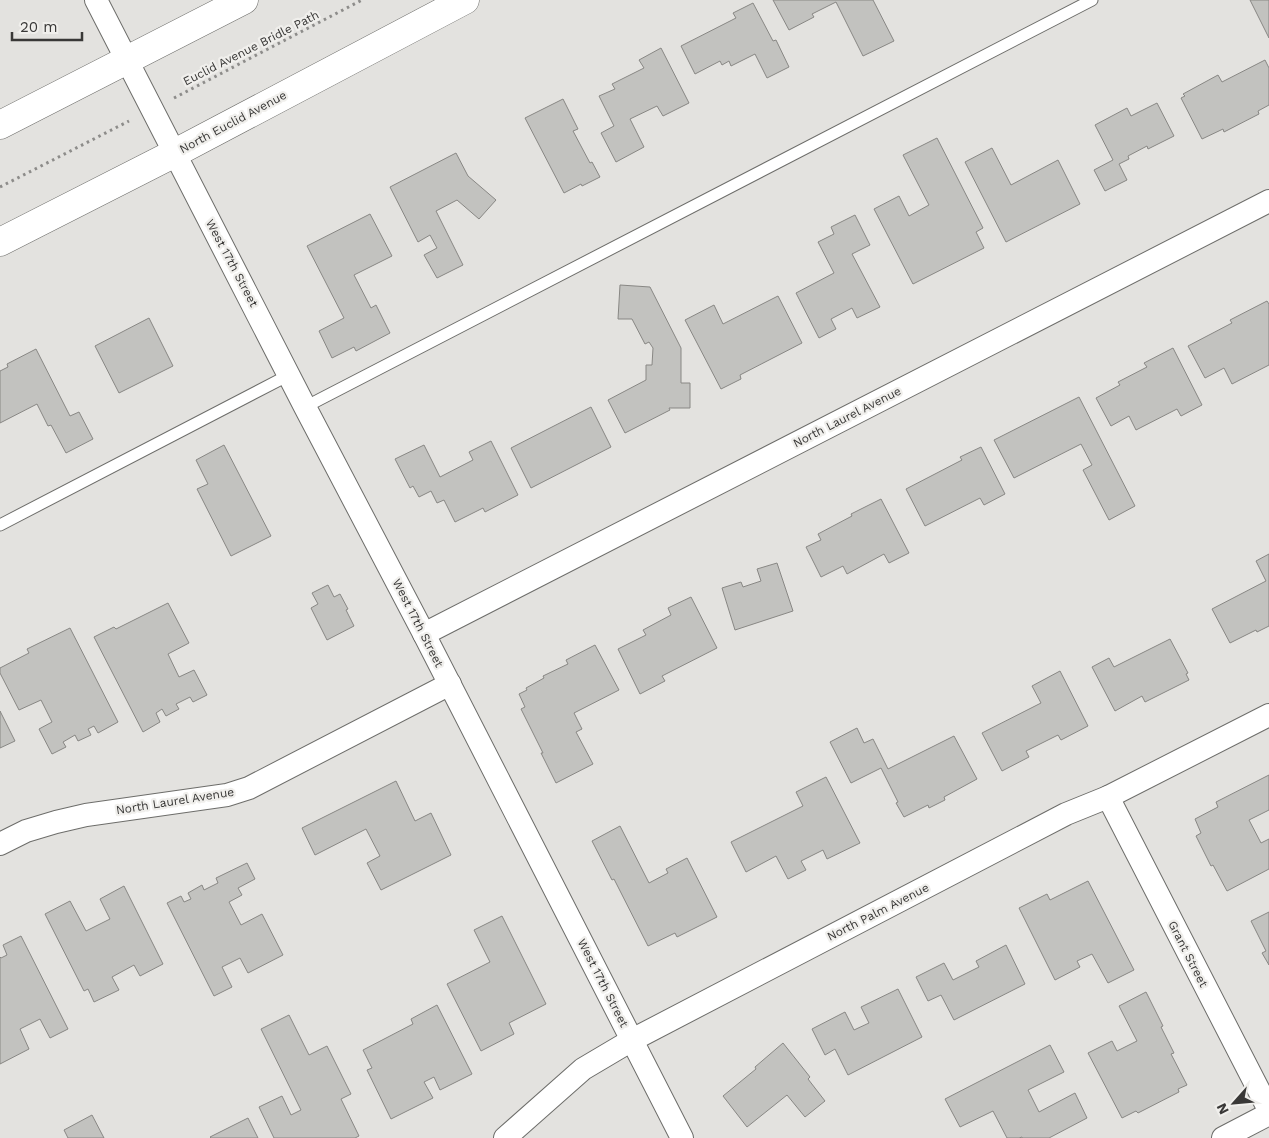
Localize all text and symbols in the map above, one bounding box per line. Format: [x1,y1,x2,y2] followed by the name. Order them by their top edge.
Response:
[181,8,321,88] street label: Euclid Avenue Bridle Path
[12,10,82,42] scale bar
[20,18,58,36] text: 20 m
[177,88,289,156] street label: North Euclid Avenue
[203,217,261,309] street label: West 17th Street
[791,384,903,450] street label: North Laurel Avenue
[390,576,446,670] street label: West 17th Street
[115,785,235,817] street label: North Laurel Avenue
[825,880,931,944] street label: North Palm Avenue
[1165,918,1211,990] street label: Grant Street
[575,936,631,1030] street label: West 17th Street
[1209,1078,1259,1128] north arrow
[1213,1101,1232,1117] text: N

